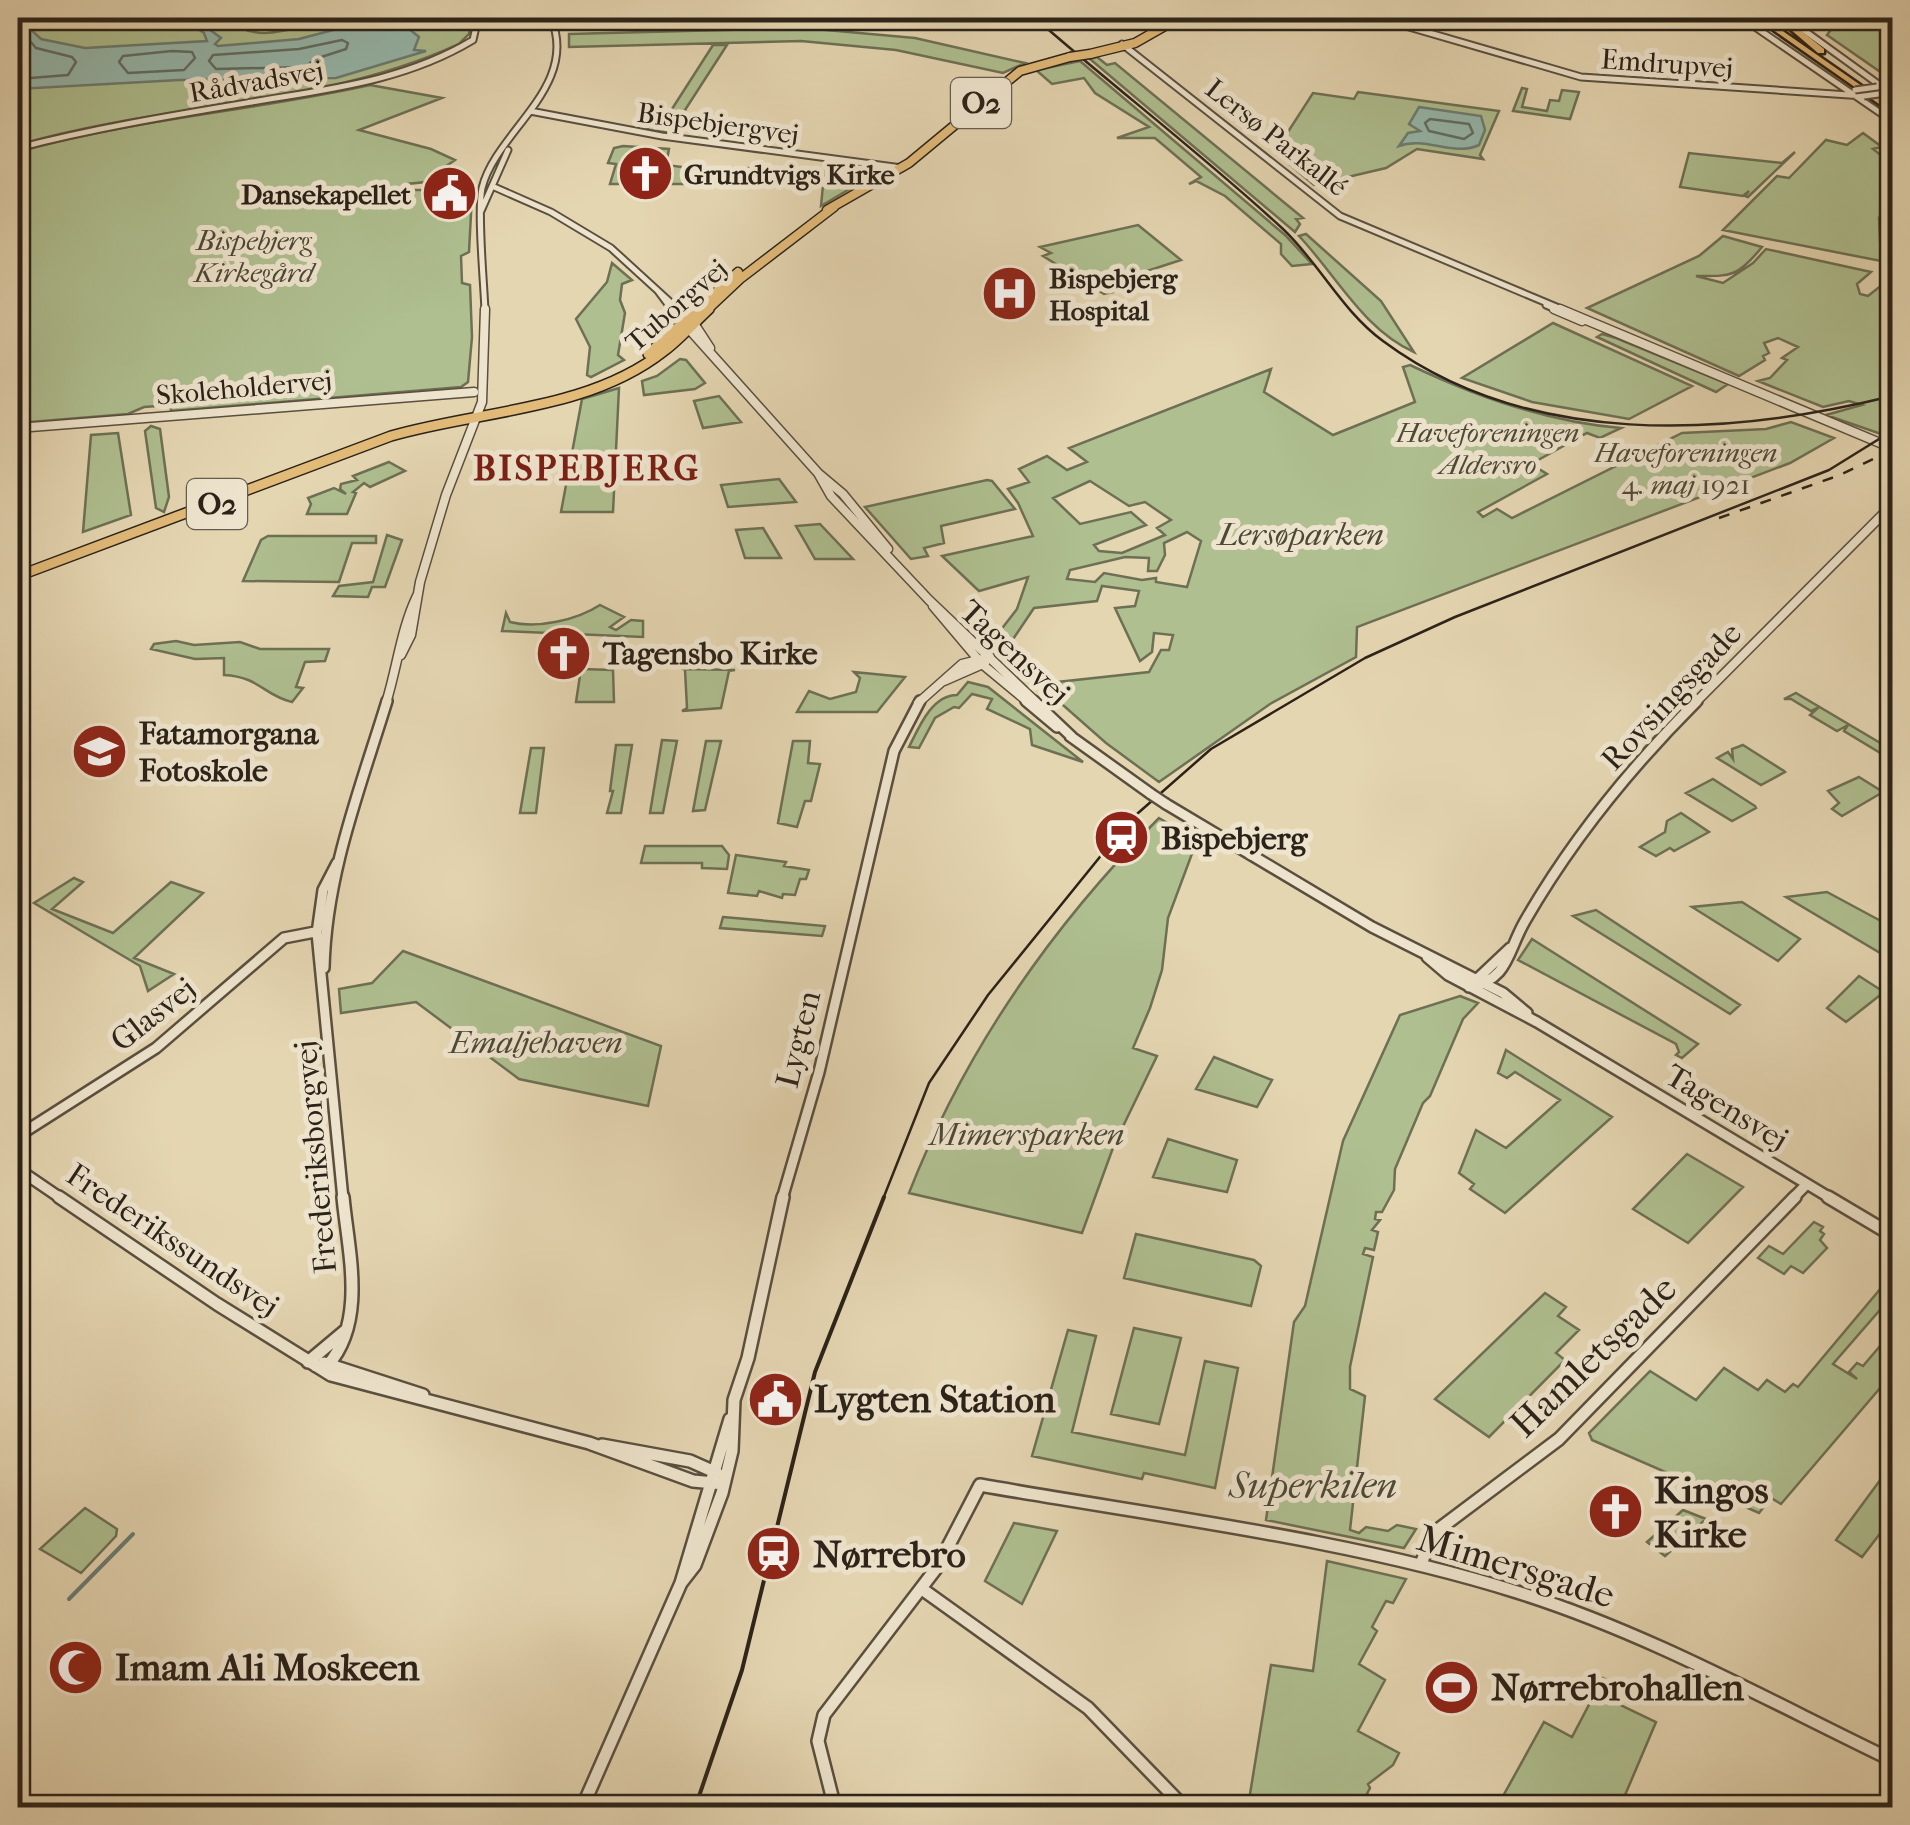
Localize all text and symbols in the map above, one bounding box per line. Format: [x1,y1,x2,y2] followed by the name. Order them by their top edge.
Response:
[1600,42,1734,85] street label: Emdrupvej
[187,53,326,110] street label: Rådvadsvej
[1199,72,1354,203] street label: Lersø Parkallé
[951,78,1011,128] road number: O2
[635,96,801,151] street label: Bispebjergvej
[615,144,675,204] church icon: Grundtvigs Kirke
[684,158,895,191] place label: Grundtvigs Kirke
[420,164,480,224] public building icon: Dansekapellet
[241,178,412,211] place label: Dansekapellet
[193,224,317,289] park label: Bispebjerg Kirkegård
[619,252,734,359] street label: Tuborgvej
[1049,262,1178,327] place label: Bispebjerg Hospital
[980,264,1040,324] hospital icon: Bispebjerg Hospital
[155,363,333,412] street label: Skoleholdervej
[1396,416,1579,481] park label: Haveforeningen Aldersro
[1594,436,1777,501] park label: Haveforeningen 4. maj 1921
[473,448,701,489] district label: BISPEBJERG
[187,479,247,529] road number: O2
[1216,516,1384,553] park label: Lersøparken
[952,592,1077,712] street label: Tagensvej
[1594,615,1749,778] street label: Rovsingsgade
[534,623,594,683] church icon: Tagensbo Kirke
[602,635,818,672] place label: Tagensbo Kirke
[139,715,319,789] place label: Fatamorgana Fotoskole
[70,721,130,781] school or university icon: Fatamorgana Fotoskole
[1092,808,1152,868] station icon: Bispebjerg
[1161,820,1308,857] place label: Bispebjerg
[103,970,203,1059] street label: Glasvej
[769,986,828,1091] street label: Lygten
[447,1024,623,1061] park label: Emaljehaven
[287,1039,344,1275] street label: Frederiksborgvej
[1659,1056,1795,1158] street label: Tagensvej
[928,1116,1124,1153] park label: Mimersparken
[60,1156,286,1325] street label: Frederikssundsvej
[1501,1266,1686,1447] street label: Hamletsgade
[745,1369,805,1429] public building icon: Lygten Station
[814,1377,1056,1422] place label: Lygten Station
[1228,1463,1397,1508] park label: Superkilen
[1654,1468,1768,1557] place label: Kingos Kirke
[1585,1482,1645,1542] church icon: Kingos Kirke
[1412,1515,1620,1618] street label: Mimersgade
[744,1524,804,1584] station icon: Nørrebro
[813,1532,966,1577] place label: Nørrebro
[46,1637,106,1697] mosque icon: Imam Ali Moskeen
[115,1645,420,1690] place label: Imam Ali Moskeen
[1422,1657,1482,1717] sports icon: Nørrebrohallen
[1491,1665,1745,1710] place label: Nørrebrohallen

